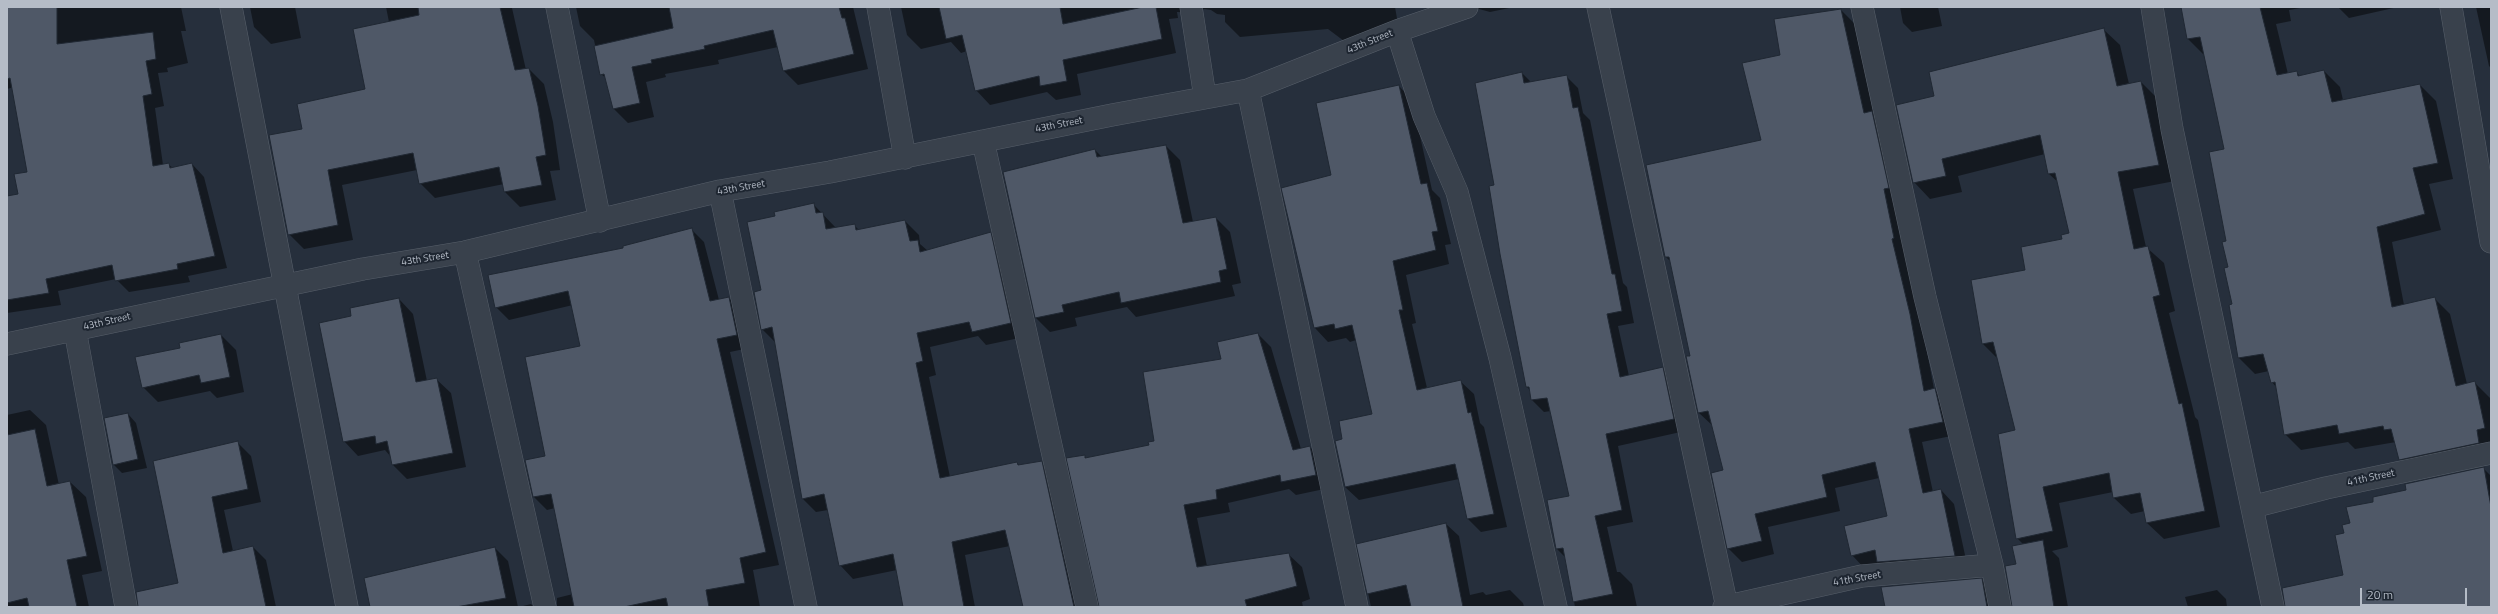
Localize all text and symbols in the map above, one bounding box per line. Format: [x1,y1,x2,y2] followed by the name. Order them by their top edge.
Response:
[1345,27,1395,57] street label: 43th Street
[1034,115,1084,135] street label: 43th Street
[716,178,766,198] street label: 43th Street
[400,249,450,269] street label: 43th Street
[82,311,132,333] street label: 43th Street
[2346,467,2396,489] street label: 41th Street
[1832,569,1882,589] street label: 41th Street
[2362,580,2469,606] scale bar
[2367,585,2393,604] text: 20 m

